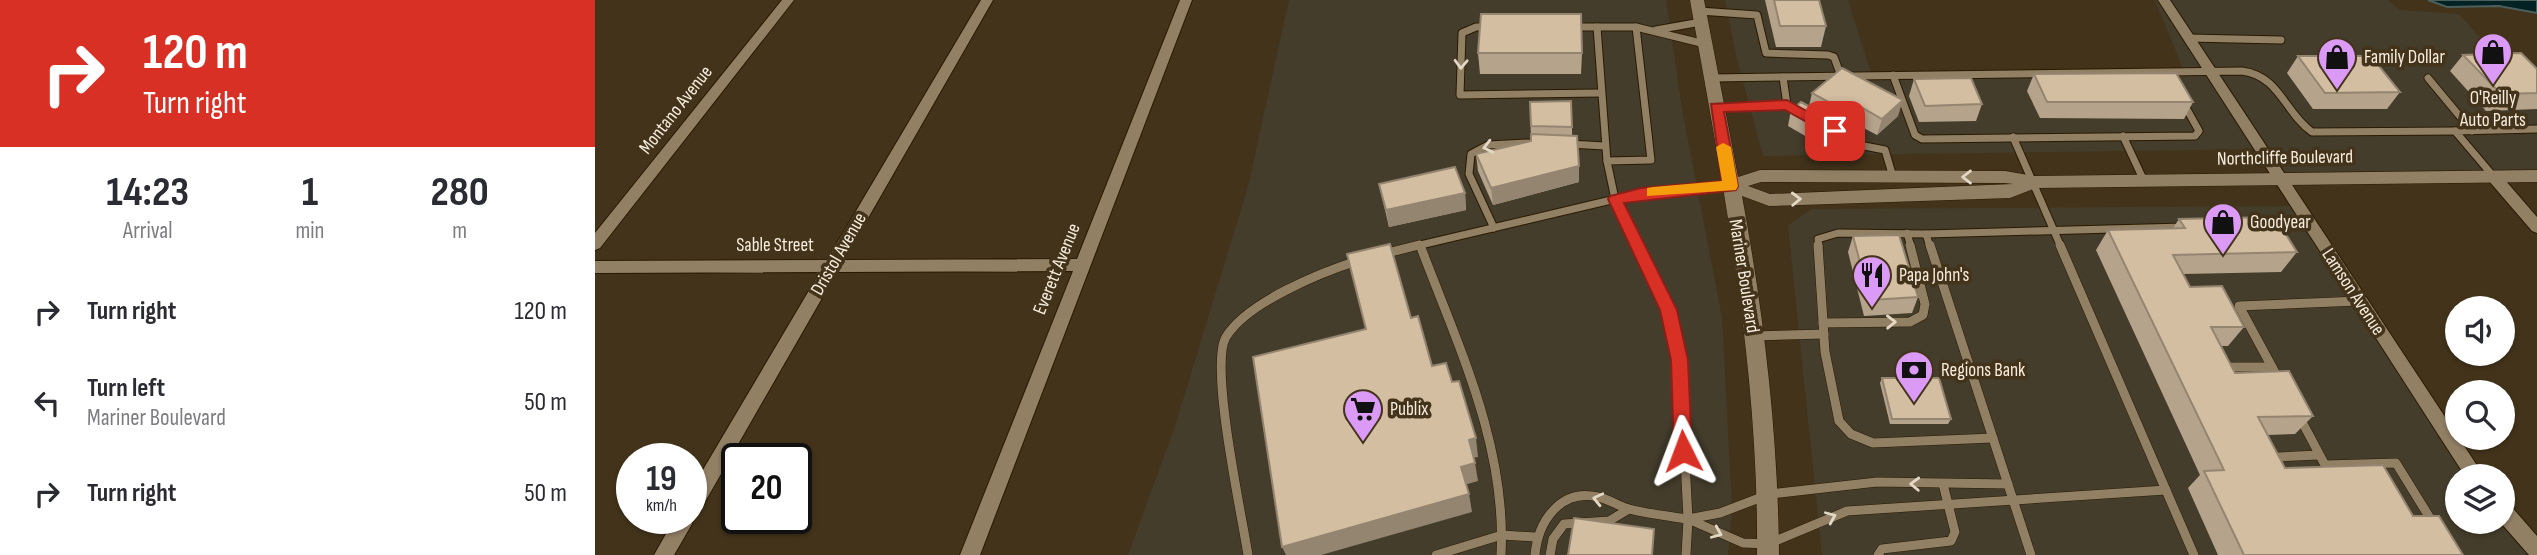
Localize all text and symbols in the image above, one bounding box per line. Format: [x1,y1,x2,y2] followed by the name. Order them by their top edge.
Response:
[143,24,248,83] text: 120 m
[28,28,119,119] icon: right
[2472,31,2514,86] shop icon: O'Reilly Auto Parts
[2316,36,2358,91] shop icon: Family Dollar
[2364,46,2445,69] place label: Family Dollar
[1454,58,1469,69] one-way arrow
[634,61,718,159] street label: Montano Avenue
[143,84,247,123] text: Turn right
[2459,87,2526,132] place label: O'Reilly Auto Parts
[1805,101,1865,161] pin
[1816,112,1854,150] icon: arrive
[1482,139,1494,153] one-way arrow
[2217,145,2353,171] street label: Northcliffe Boulevard
[106,167,189,218] text: 14:23
[302,167,318,218] text: 1
[431,167,489,218] text: 280
[1961,169,1971,185] one-way arrow
[1792,191,1802,207] one-way arrow
[2202,201,2244,256] shop icon: Goodyear
[806,209,872,299] street label: Dristol Avenue
[2250,211,2311,234] place label: Goodyear
[123,217,172,245] text: Arrival
[295,217,324,245] text: min
[452,217,467,245] text: m
[1724,218,1764,334] street label: Mariner Boulevard
[1028,220,1086,318] street label: Everett Avenue
[736,234,814,257] street label: Sable Street
[2316,244,2390,340] street label: Lamson Avenue
[1851,254,1893,309] restaurant icon: Papa John's
[1899,264,1970,287] place label: Papa John's
[28,293,66,331] icon: right
[87,296,176,327] text: Turn right
[514,296,567,327] text: 120 m
[2445,296,2515,534] map controls
[2445,296,2515,366] button: sound
[1887,314,1897,330] one-way arrow
[1893,349,1935,404] bank icon: Regions Bank
[1941,359,2026,382] place label: Regions Bank
[87,373,165,404] text: Turn left
[2445,380,2515,450] button: search
[28,384,66,422] icon: left
[524,387,567,418] text: 50 m
[1342,388,1384,443] supermarket icon: Publix
[1390,398,1428,421] place label: Publix
[87,404,226,432] text: Mariner Boulevard
[1646,414,1720,488] position arrow
[721,443,812,534] speed limit sign: 20
[646,458,677,501] text: 19
[2445,464,2515,534] button: layers
[28,475,66,513] icon: right
[1910,476,1921,491] one-way arrow
[87,478,176,509] text: Turn right
[524,478,567,509] text: 50 m
[1592,493,1604,508] one-way arrow
[646,495,677,516] text: km/h
[1824,512,1836,526] one-way arrow
[1710,525,1722,539] one-way arrow

